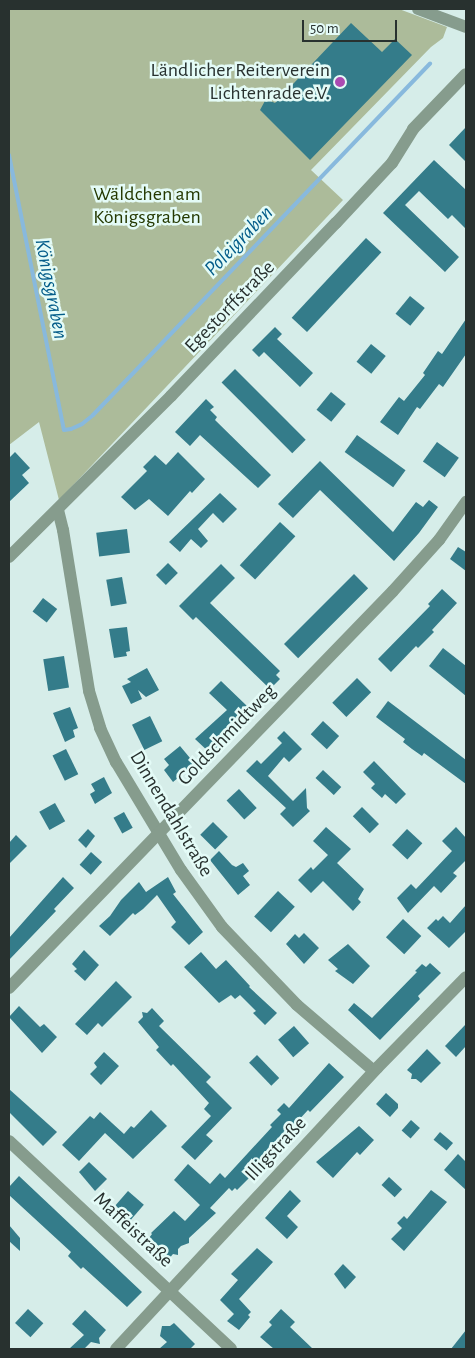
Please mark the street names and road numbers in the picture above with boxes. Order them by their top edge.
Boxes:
street label: Egestorffstraße [180,256,280,358]
street label: Goldschmidtweg [173,679,281,791]
street label: Dinnendahlstraße [124,747,218,881]
street label: Illigstraße [240,1112,312,1186]
street label: Maffeistraße [88,1187,178,1273]

